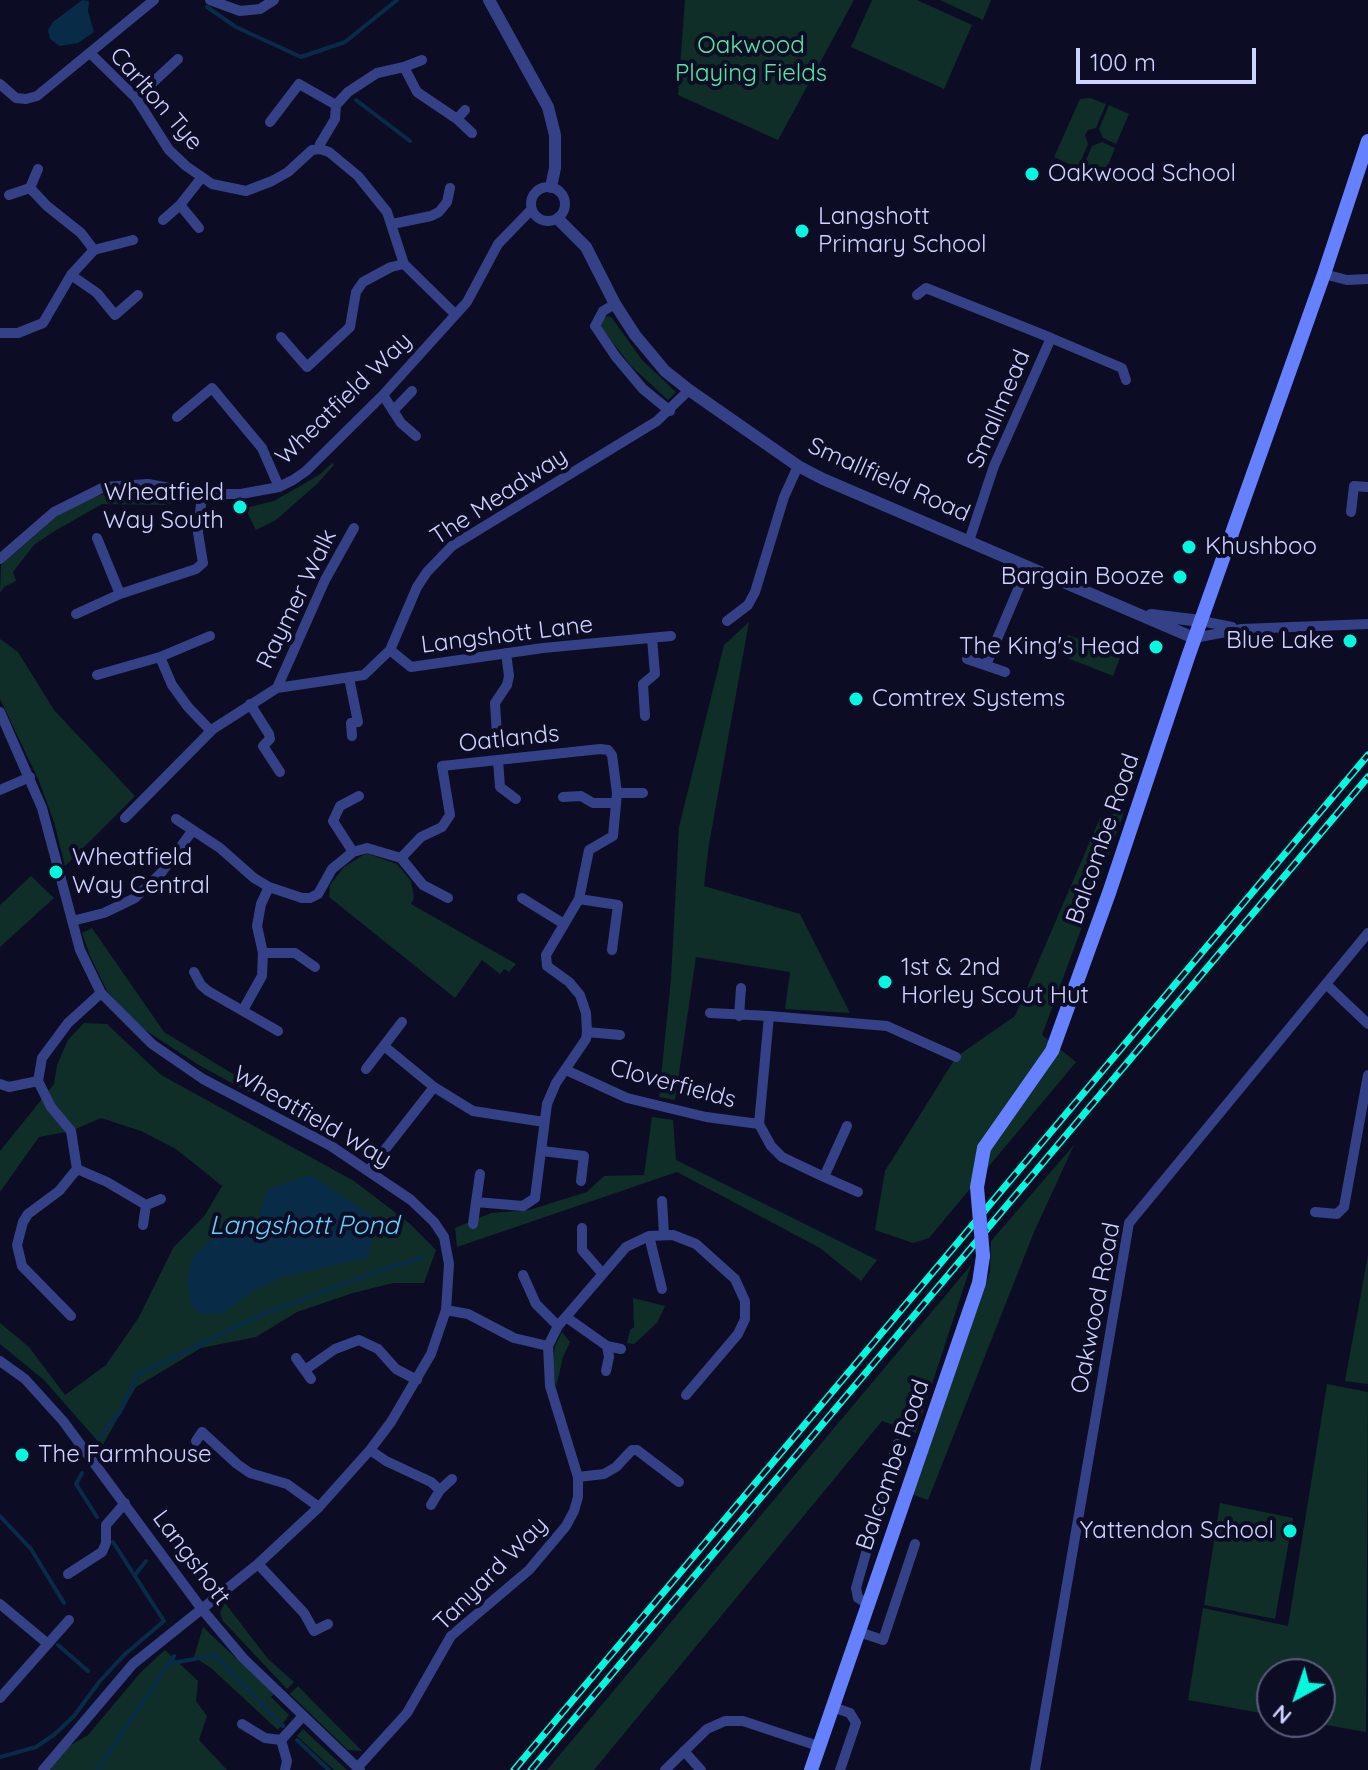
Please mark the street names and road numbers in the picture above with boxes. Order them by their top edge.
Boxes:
street label: Carlton Tye [103,42,209,156]
street label: Wheatfield Way [270,327,418,471]
street label: Smallmead [961,346,1037,472]
street label: Smallfield Road [804,431,974,529]
street label: The Meadway [425,442,573,552]
street label: Raymer Walk [251,525,343,673]
street label: Langshott Lane [419,610,595,660]
street label: Oatlands [457,719,561,759]
street label: Balcombe Road [1060,750,1146,928]
street label: Cloverfields [607,1053,739,1115]
street label: Wheatfield Way [228,1060,396,1174]
street label: Oakwood Road [1065,1220,1127,1396]
street label: Balcombe Road [850,1376,936,1554]
street label: Langshott [146,1505,236,1611]
street label: Tanyard Way [428,1511,554,1637]

